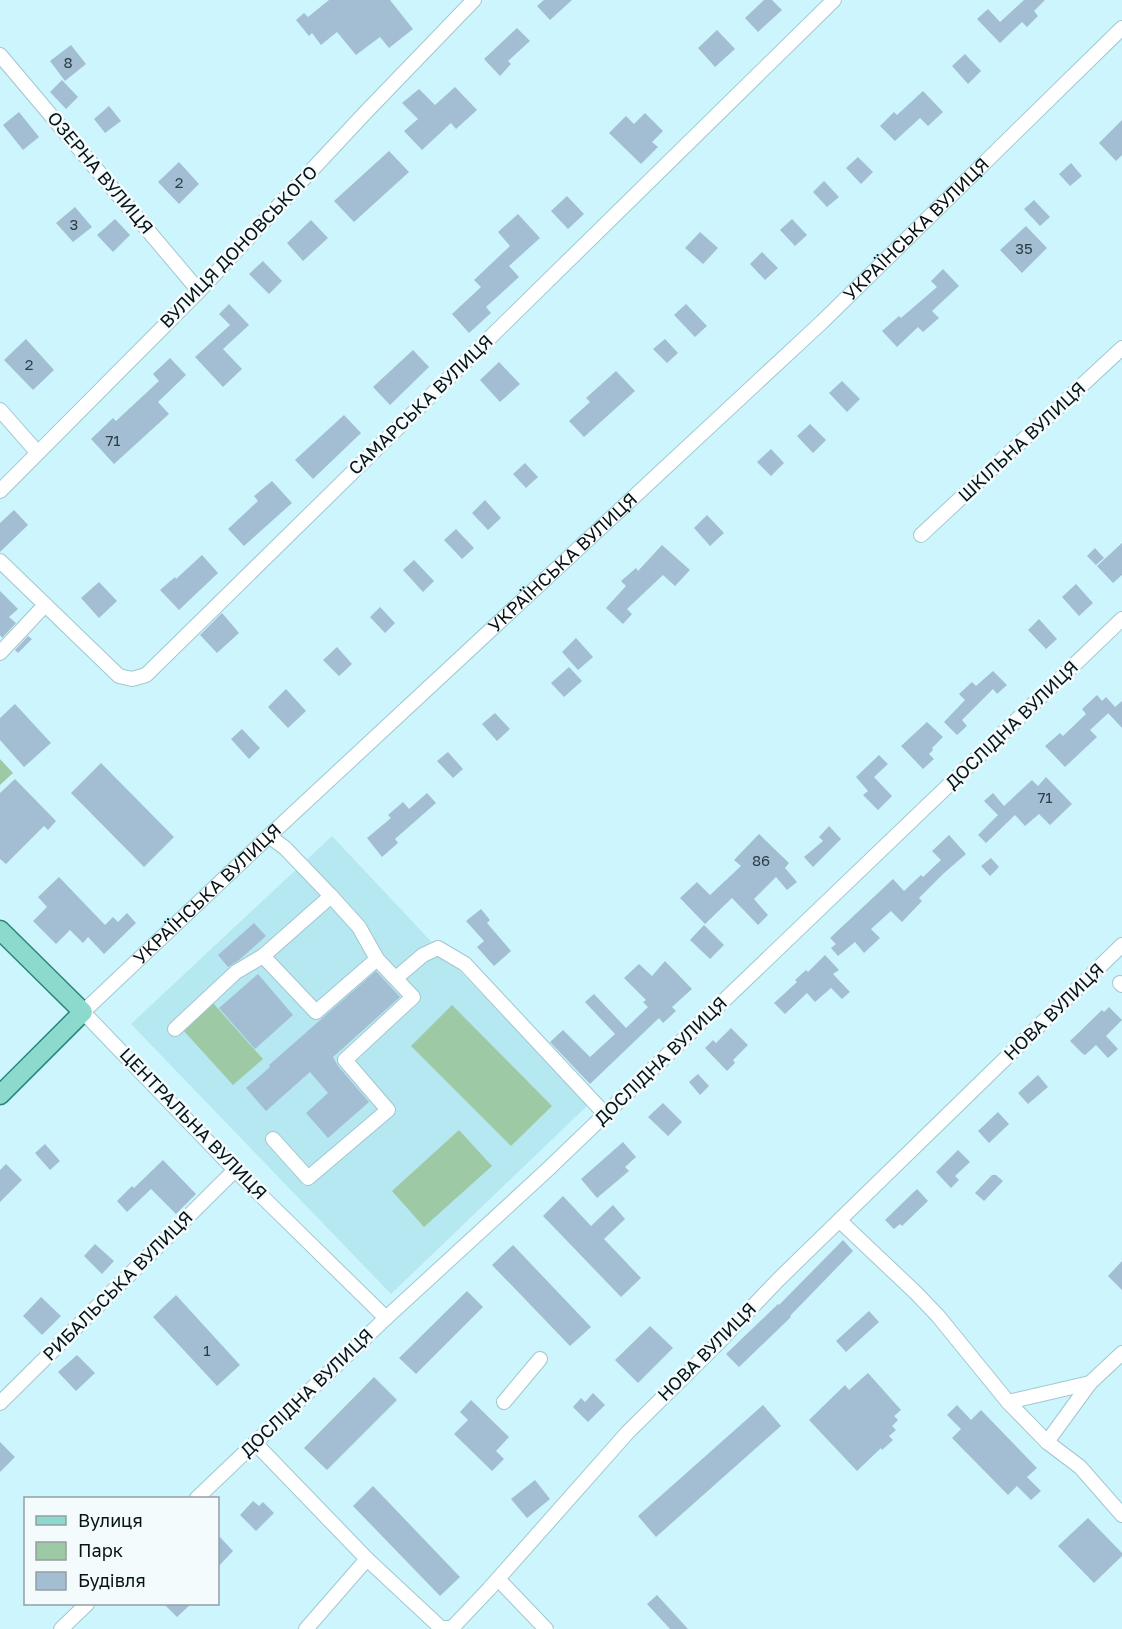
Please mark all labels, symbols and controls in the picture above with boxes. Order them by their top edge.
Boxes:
house number: 8 [63,53,73,71]
street label: ОЗЕРНА ВУЛИЦЯ [43,107,158,238]
street label: УКРАЇНСЬКА ВУЛИЦЯ [838,153,993,305]
street label: ВУЛИЦЯ ДОНОВСЬКОГО [155,160,322,332]
house number: 2 [175,173,183,191]
house number: 3 [70,215,78,233]
house number: 35 [1015,239,1033,257]
street label: САМАРСЬКА ВУЛИЦЯ [344,330,497,479]
house number: 2 [25,355,33,373]
street label: ШКІЛЬНА ВУЛИЦЯ [953,377,1089,506]
house number: 71 [105,431,121,449]
street label: УКРАЇНСЬКА ВУЛИЦЯ [483,488,641,637]
street label: ДОСЛІДНА ВУЛИЦЯ [941,655,1082,793]
house number: 71 [1037,788,1053,806]
street label: УКРАЇНСЬКА ВУЛИЦЯ [128,818,285,969]
house number: 86 [752,851,770,869]
street label: НОВА ВУЛИЦЯ [999,958,1108,1064]
street label: ДОСЛІДНА ВУЛИЦЯ [590,991,731,1129]
street label: ЦЕНТРАЛЬНА ВУЛИЦЯ [115,1043,272,1204]
street label: РИБАЛЬСЬКА ВУЛИЦЯ [38,1206,197,1365]
street label: НОВА ВУЛИЦЯ [652,1297,760,1405]
street label: ДОСЛІДНА ВУЛИЦЯ [236,1323,377,1461]
house number: 1 [203,1341,211,1359]
legend [24,1497,219,1605]
text: Вулиця [78,1509,143,1531]
text: Парк [78,1539,123,1561]
text: Будівля [78,1569,146,1591]

